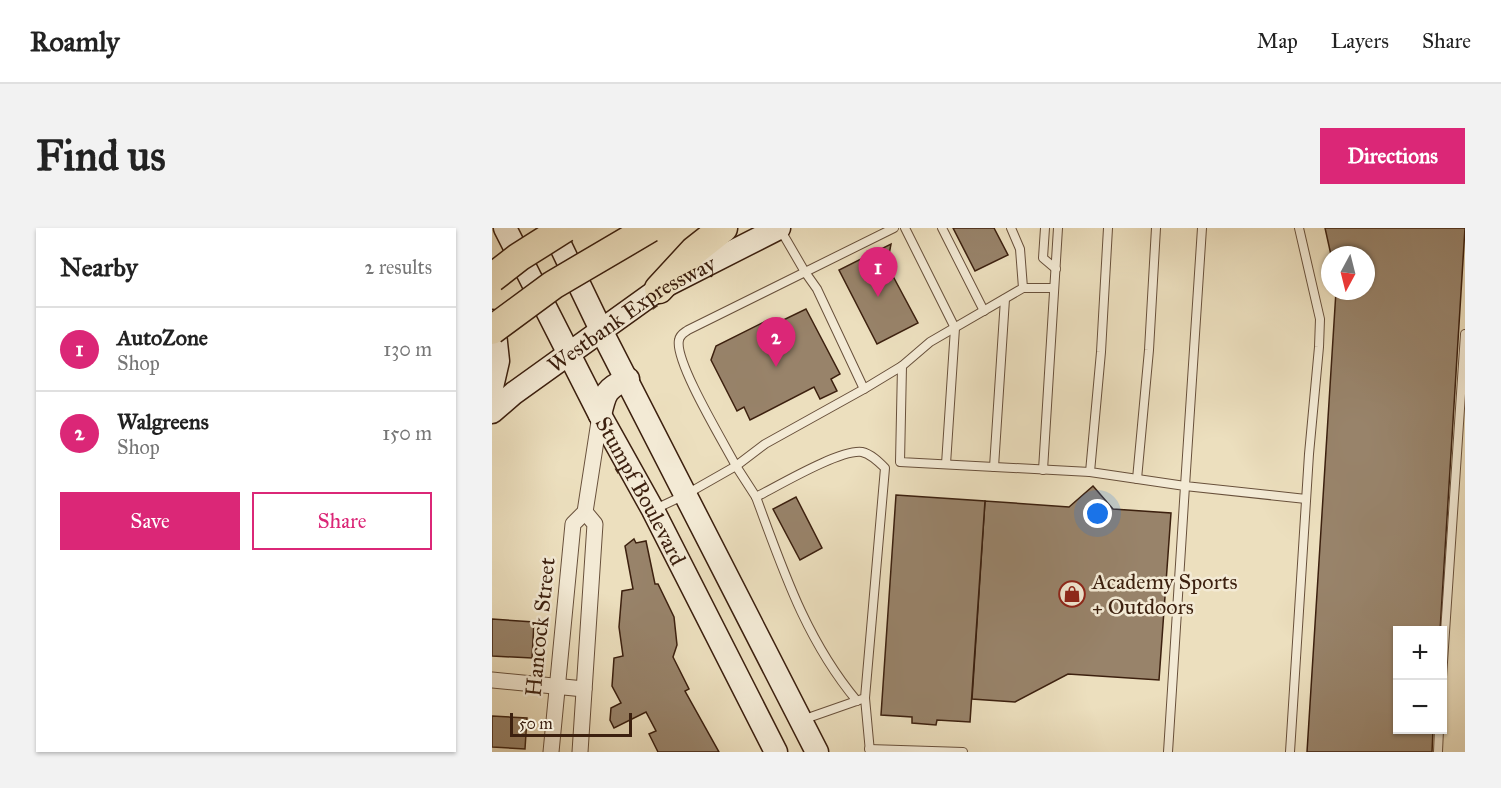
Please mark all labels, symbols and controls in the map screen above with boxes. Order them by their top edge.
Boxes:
text: Roamly [30,24,119,59]
text: Map [1257,28,1298,54]
text: Layers [1331,28,1389,54]
text: Share [1422,28,1471,54]
button: Directions [1320,128,1465,184]
text: Find us [36,130,166,182]
north arrow [1321,246,1375,300]
pin: 1 [858,248,898,297]
street label: Westbank Expressway [542,249,720,378]
text: Nearby [60,251,138,283]
text: 2 results [364,255,432,279]
pin: 2 [756,318,796,367]
text: AutoZone [117,324,208,351]
text: 1 [76,337,83,361]
text: 130 m [383,337,432,361]
text: Shop [117,351,160,375]
text: Walgreens [117,408,209,435]
street label: Stumpf Boulevard [590,412,692,570]
text: 2 [75,421,84,445]
text: 150 m [382,421,432,445]
text: Shop [117,435,160,459]
button: Save [60,492,240,550]
button: Share [252,492,432,550]
your location [1083,499,1112,528]
street label: Hancock Street [519,556,561,698]
place label: Academy Sports + Outdoors [1091,568,1238,620]
shop icon: Academy Sports + Outdoors [1057,579,1087,609]
map controls [1393,626,1447,734]
button: + [1393,626,1447,680]
button: − [1393,680,1447,734]
scale bar [510,710,632,738]
text: 50 m [519,714,553,733]

